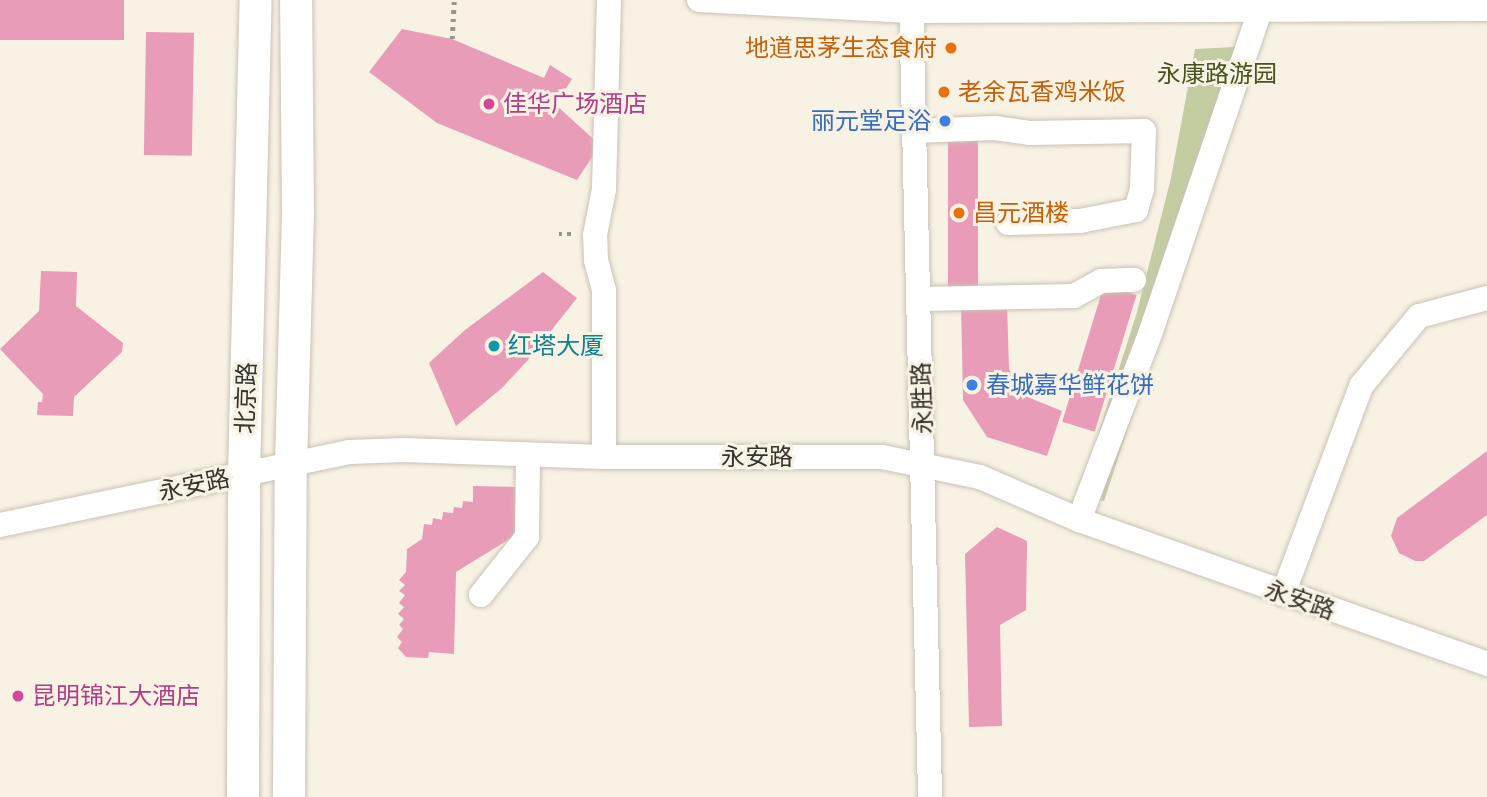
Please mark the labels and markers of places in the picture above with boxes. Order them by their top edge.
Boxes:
place label: 地道思茅生态食府 [745,34,937,62]
marker: 地道思茅生态食府 [943,40,959,56]
place label: 老余瓦香鸡米饭 [958,78,1126,106]
marker: 老余瓦香鸡米饭 [936,84,952,100]
place label: 佳华广场酒店 [503,90,647,118]
marker: 佳华广场酒店 [481,96,497,112]
place label: 丽元堂足浴 [811,107,931,135]
marker: 丽元堂足浴 [937,113,953,129]
place label: 昌元酒楼 [973,199,1069,227]
marker: 昌元酒楼 [951,205,967,221]
place label: 红塔大厦 [508,332,604,360]
marker: 红塔大厦 [486,338,502,354]
place label: 春城嘉华鲜花饼 [986,371,1154,399]
marker: 春城嘉华鲜花饼 [964,377,980,393]
place label: 昆明锦江大酒店 [32,682,200,710]
marker: 昆明锦江大酒店 [10,688,26,704]

